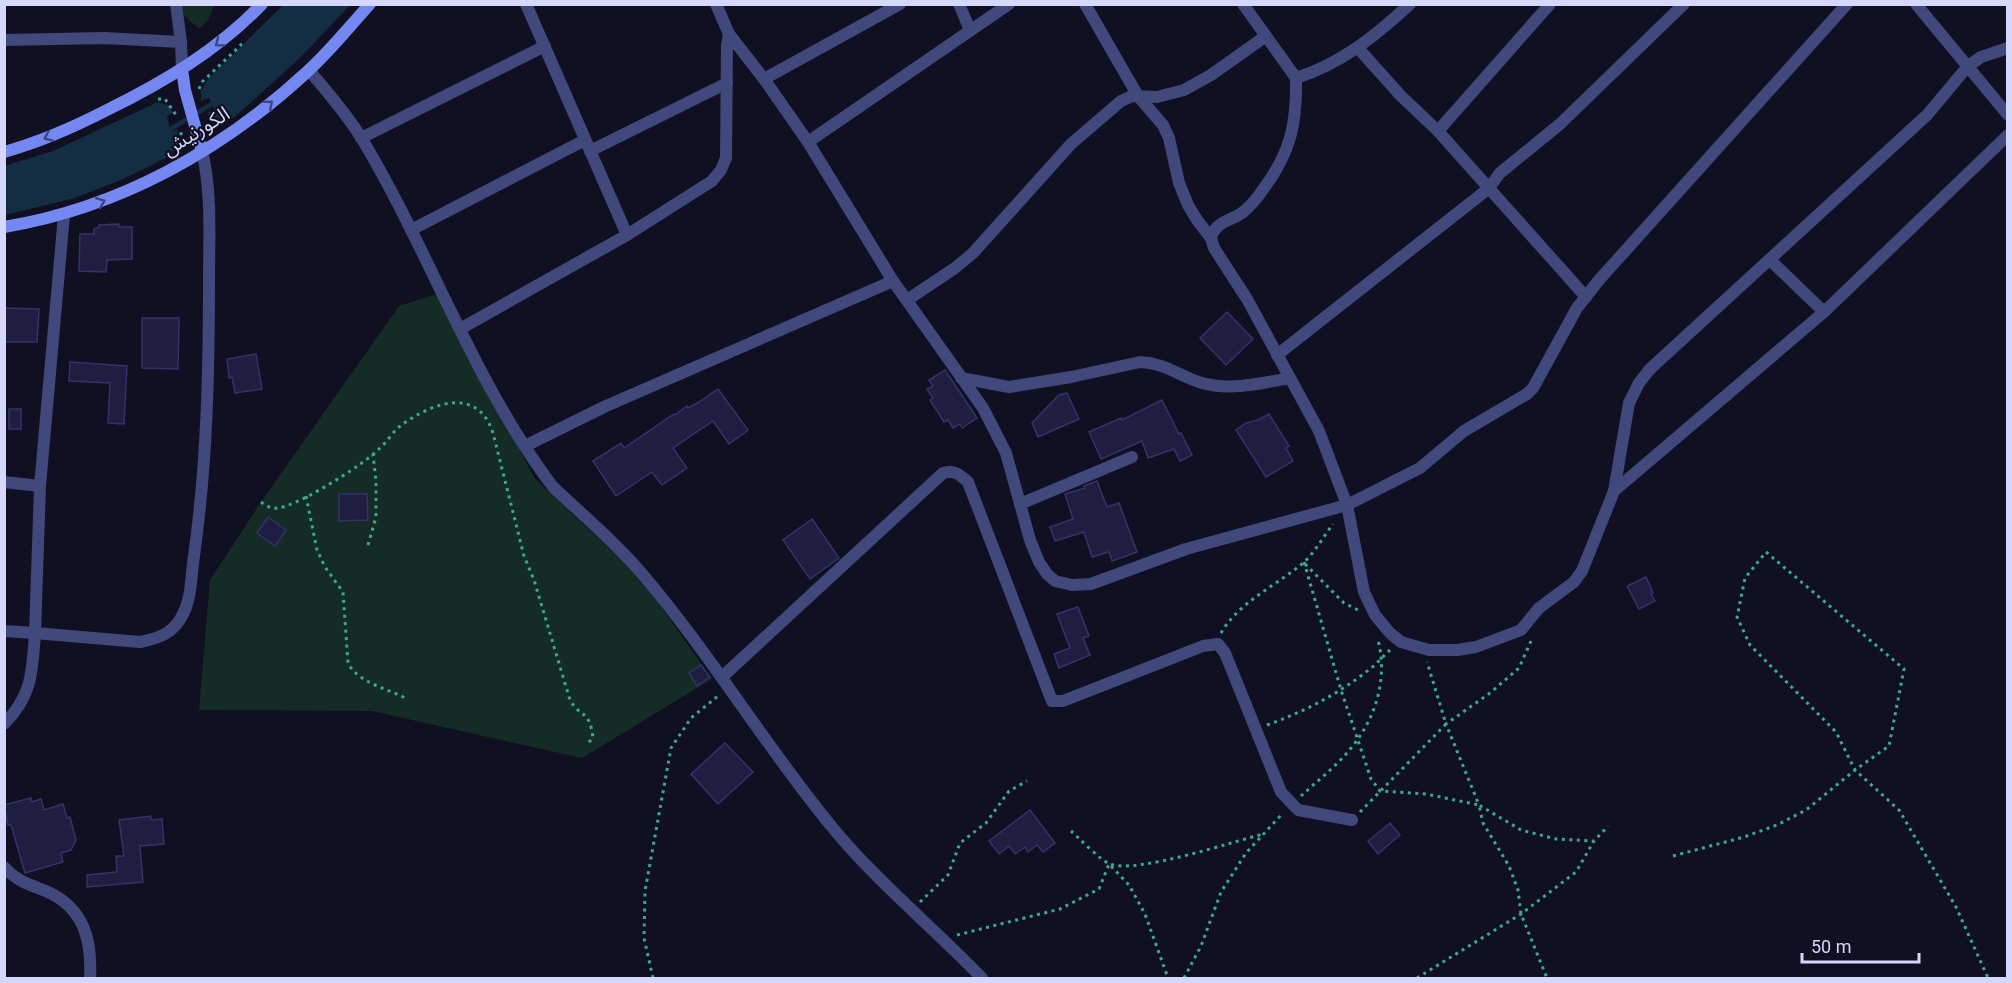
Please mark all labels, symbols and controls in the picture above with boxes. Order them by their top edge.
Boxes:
one-way arrow [214,36,225,47]
one-way arrow [262,100,273,111]
street label: الكورنيش [158,101,234,161]
one-way arrow [44,130,55,142]
one-way arrow [96,196,106,209]
scale bar [1802,926,1919,964]
text: 50 m [1811,936,1851,957]

